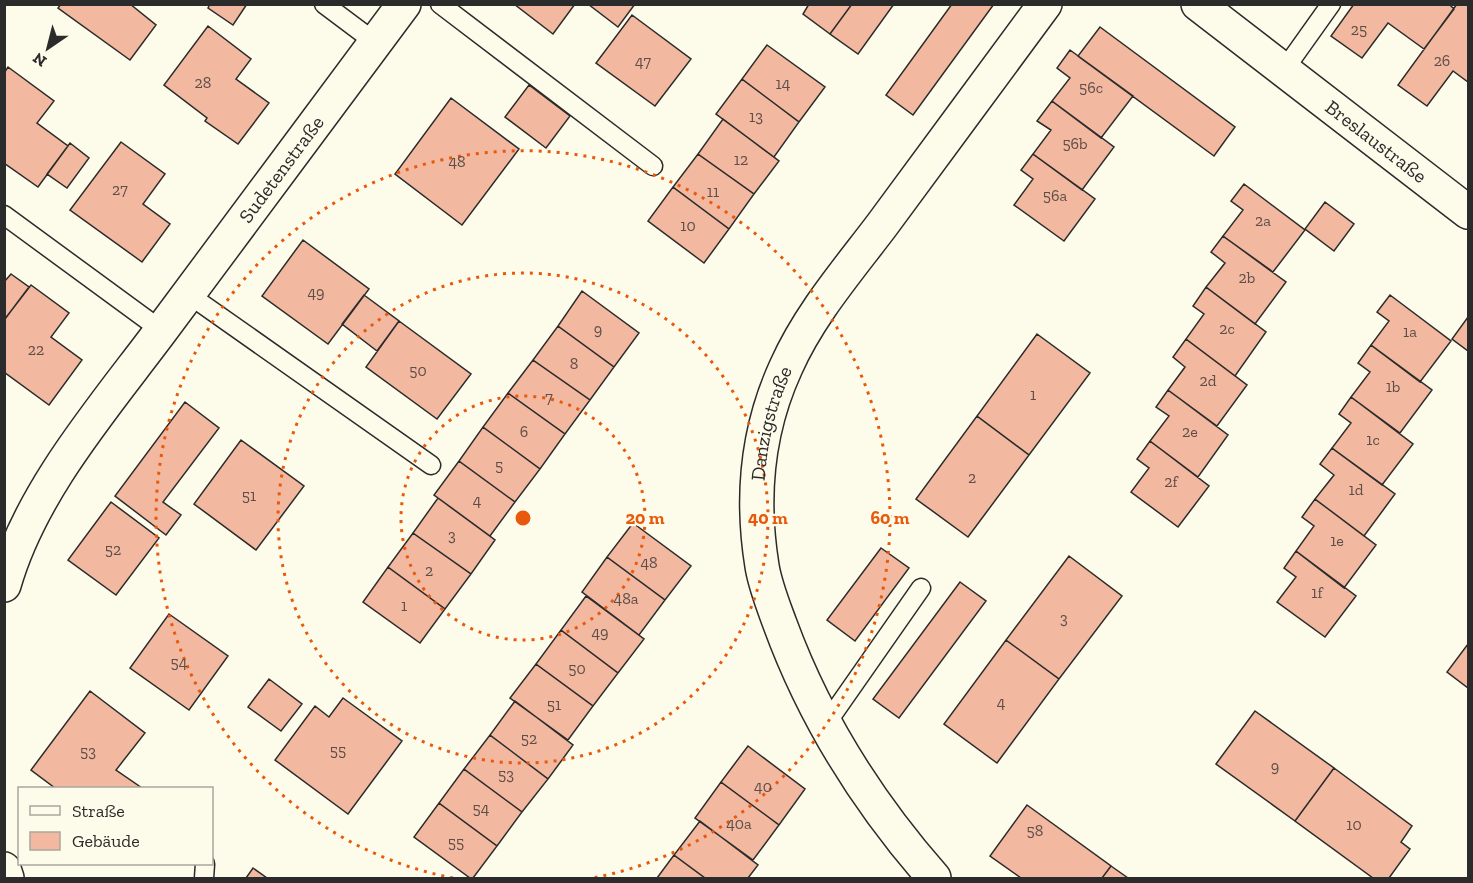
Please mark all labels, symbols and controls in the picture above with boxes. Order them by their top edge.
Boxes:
north arrow [18,18,78,78]
house number: 25 [1351,20,1367,39]
text: N [29,49,50,71]
house number: 26 [1434,51,1450,70]
house number: 47 [635,52,651,71]
house number: 28 [195,73,211,92]
house number: 14 [776,74,791,93]
house number: 56c [1079,78,1103,97]
street label: Breslaustraße [1321,95,1432,188]
house number: 13 [749,107,763,126]
street label: Sudetenstraße [233,111,329,227]
house number: 56b [1062,134,1088,153]
house number: 12 [734,150,748,169]
house number: 48 [448,152,466,171]
house number: 27 [112,180,128,199]
house number: 11 [707,182,719,201]
house number: 56a [1043,186,1067,205]
house number: 2a [1255,211,1271,230]
house number: 10 [680,216,696,235]
house number: 2b [1239,268,1255,287]
house number: 49 [307,283,325,302]
house number: 2c [1219,319,1235,338]
house number: 9 [594,320,602,339]
house number: 1a [1403,322,1417,341]
house number: 22 [28,340,44,359]
house number: 8 [570,354,578,373]
house number: 50 [409,361,427,380]
street label: Danzigstraße [746,362,797,482]
house number: 2d [1199,371,1217,390]
house number: 1b [1386,377,1400,396]
house number: 1 [1030,385,1036,404]
house number: 7 [545,388,553,407]
house number: 6 [520,422,528,441]
house number: 2e [1182,422,1198,441]
house number: 1c [1366,430,1380,449]
house number: 5 [495,456,503,475]
house number: 2 [968,468,976,487]
house number: 2f [1164,472,1180,491]
house number: 1d [1349,480,1364,499]
house number: 51 [242,486,256,505]
house number: 4 [473,491,482,510]
text: 20 m [625,507,665,529]
text: 40 m [748,507,788,529]
text: 60 m [870,507,910,529]
centre of rings [513,508,533,528]
house number: 3 [448,526,456,545]
house number: 1e [1330,531,1344,550]
house number: 52 [105,540,121,559]
house number: 48 [640,553,658,572]
house number: 2 [425,561,433,580]
house number: 1f [1311,583,1325,602]
house number: 48a [614,589,639,608]
house number: 1 [401,596,407,615]
house number: 3 [1060,609,1068,628]
house number: 49 [591,623,609,642]
house number: 54 [171,653,188,672]
house number: 50 [568,659,586,678]
house number: 4 [997,693,1006,712]
house number: 51 [547,695,561,714]
house number: 52 [521,729,537,748]
house number: 55 [330,741,346,760]
house number: 53 [80,742,96,761]
house number: 9 [1271,757,1279,776]
house number: 53 [498,765,514,784]
house number: 40 [754,777,772,796]
legend [18,787,213,865]
house number: 54 [473,799,490,818]
text: Straße [72,800,125,822]
house number: 40a [726,814,752,833]
house number: 10 [1346,815,1362,834]
house number: 58 [1027,821,1043,840]
text: Gebäude [72,830,140,852]
house number: 55 [448,833,464,852]

